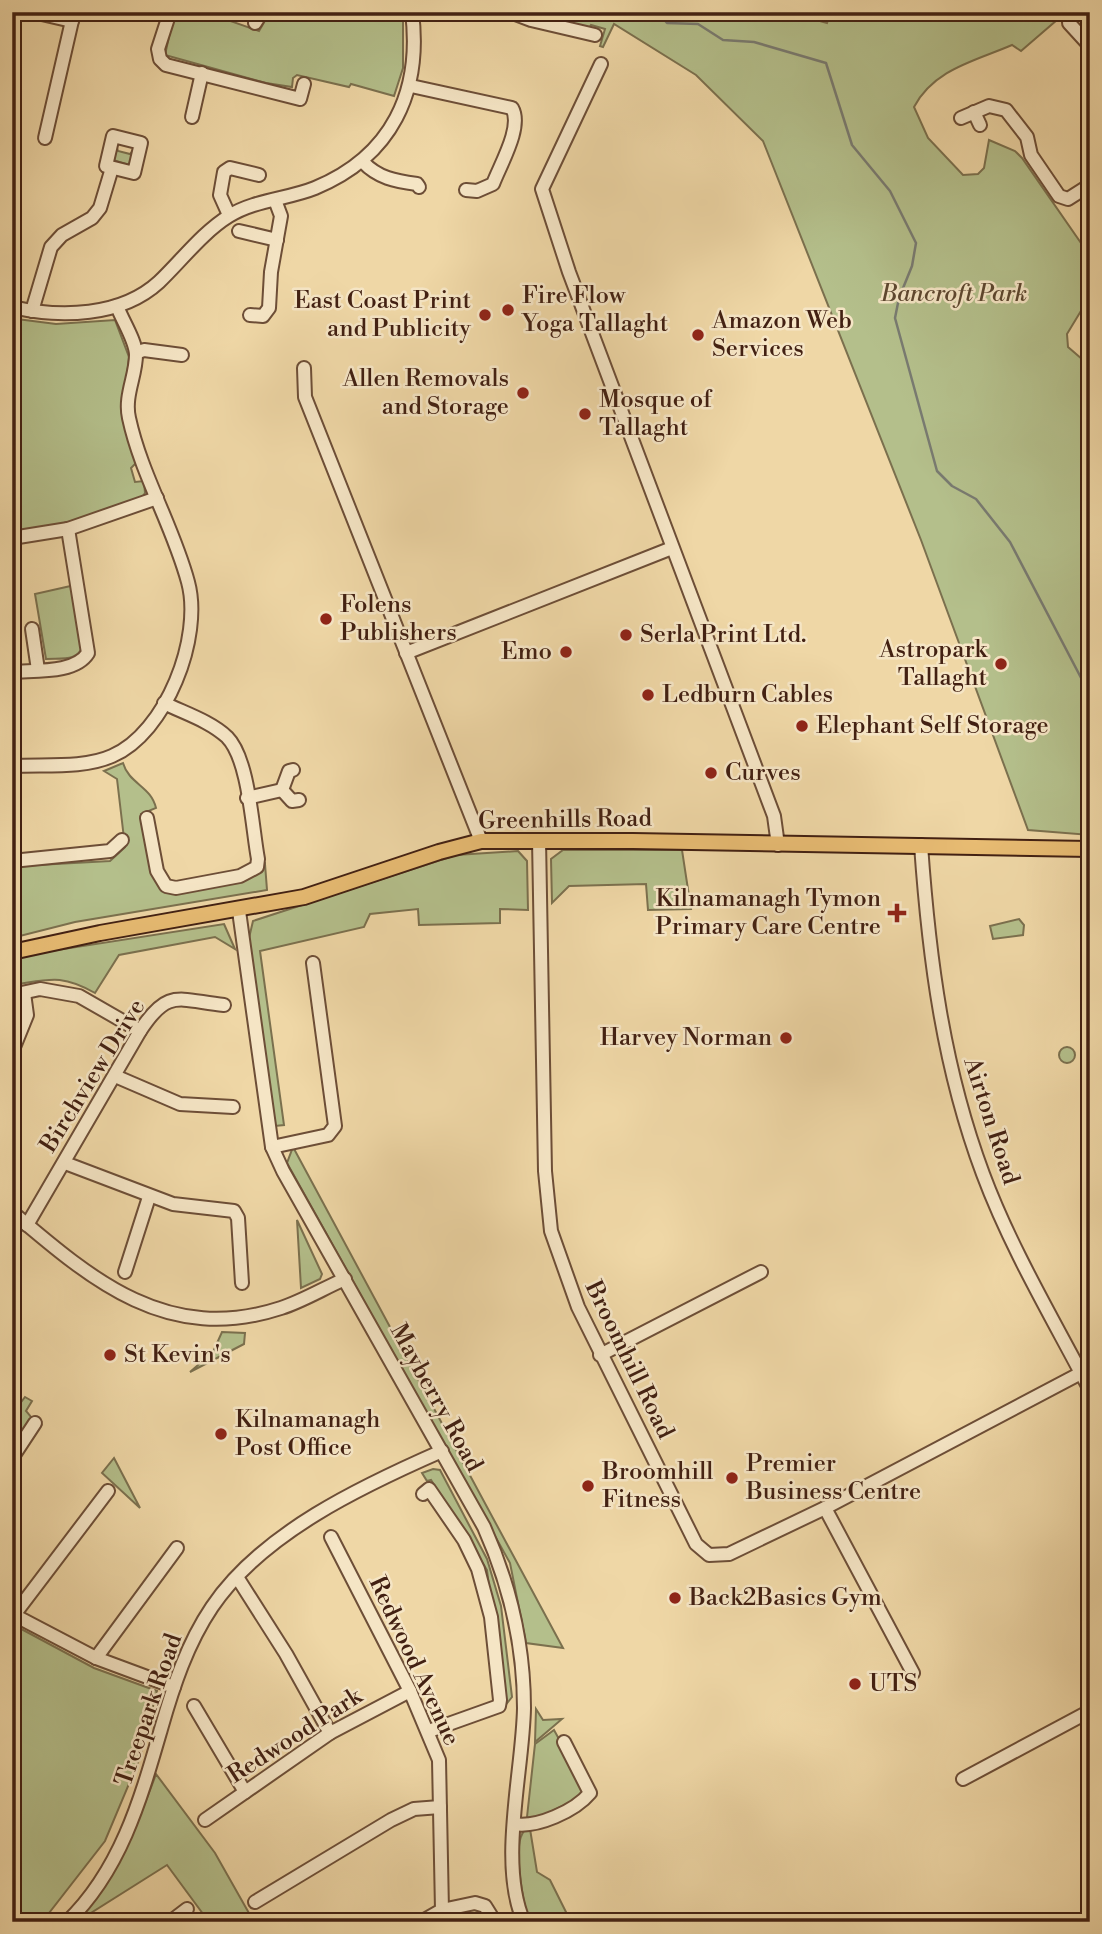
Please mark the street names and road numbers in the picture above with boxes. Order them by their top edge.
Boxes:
street label: Greenhills Road [478,803,653,837]
street label: Birchview Drive [33,994,152,1159]
street label: Airton Road [956,1053,1026,1189]
street label: Broomhill Road [577,1275,680,1444]
street label: Mayberry Road [383,1319,489,1478]
street label: Redwood Avenue [362,1572,466,1750]
street label: Treepark Road [109,1629,189,1790]
street label: Redwood Park [222,1681,369,1791]

